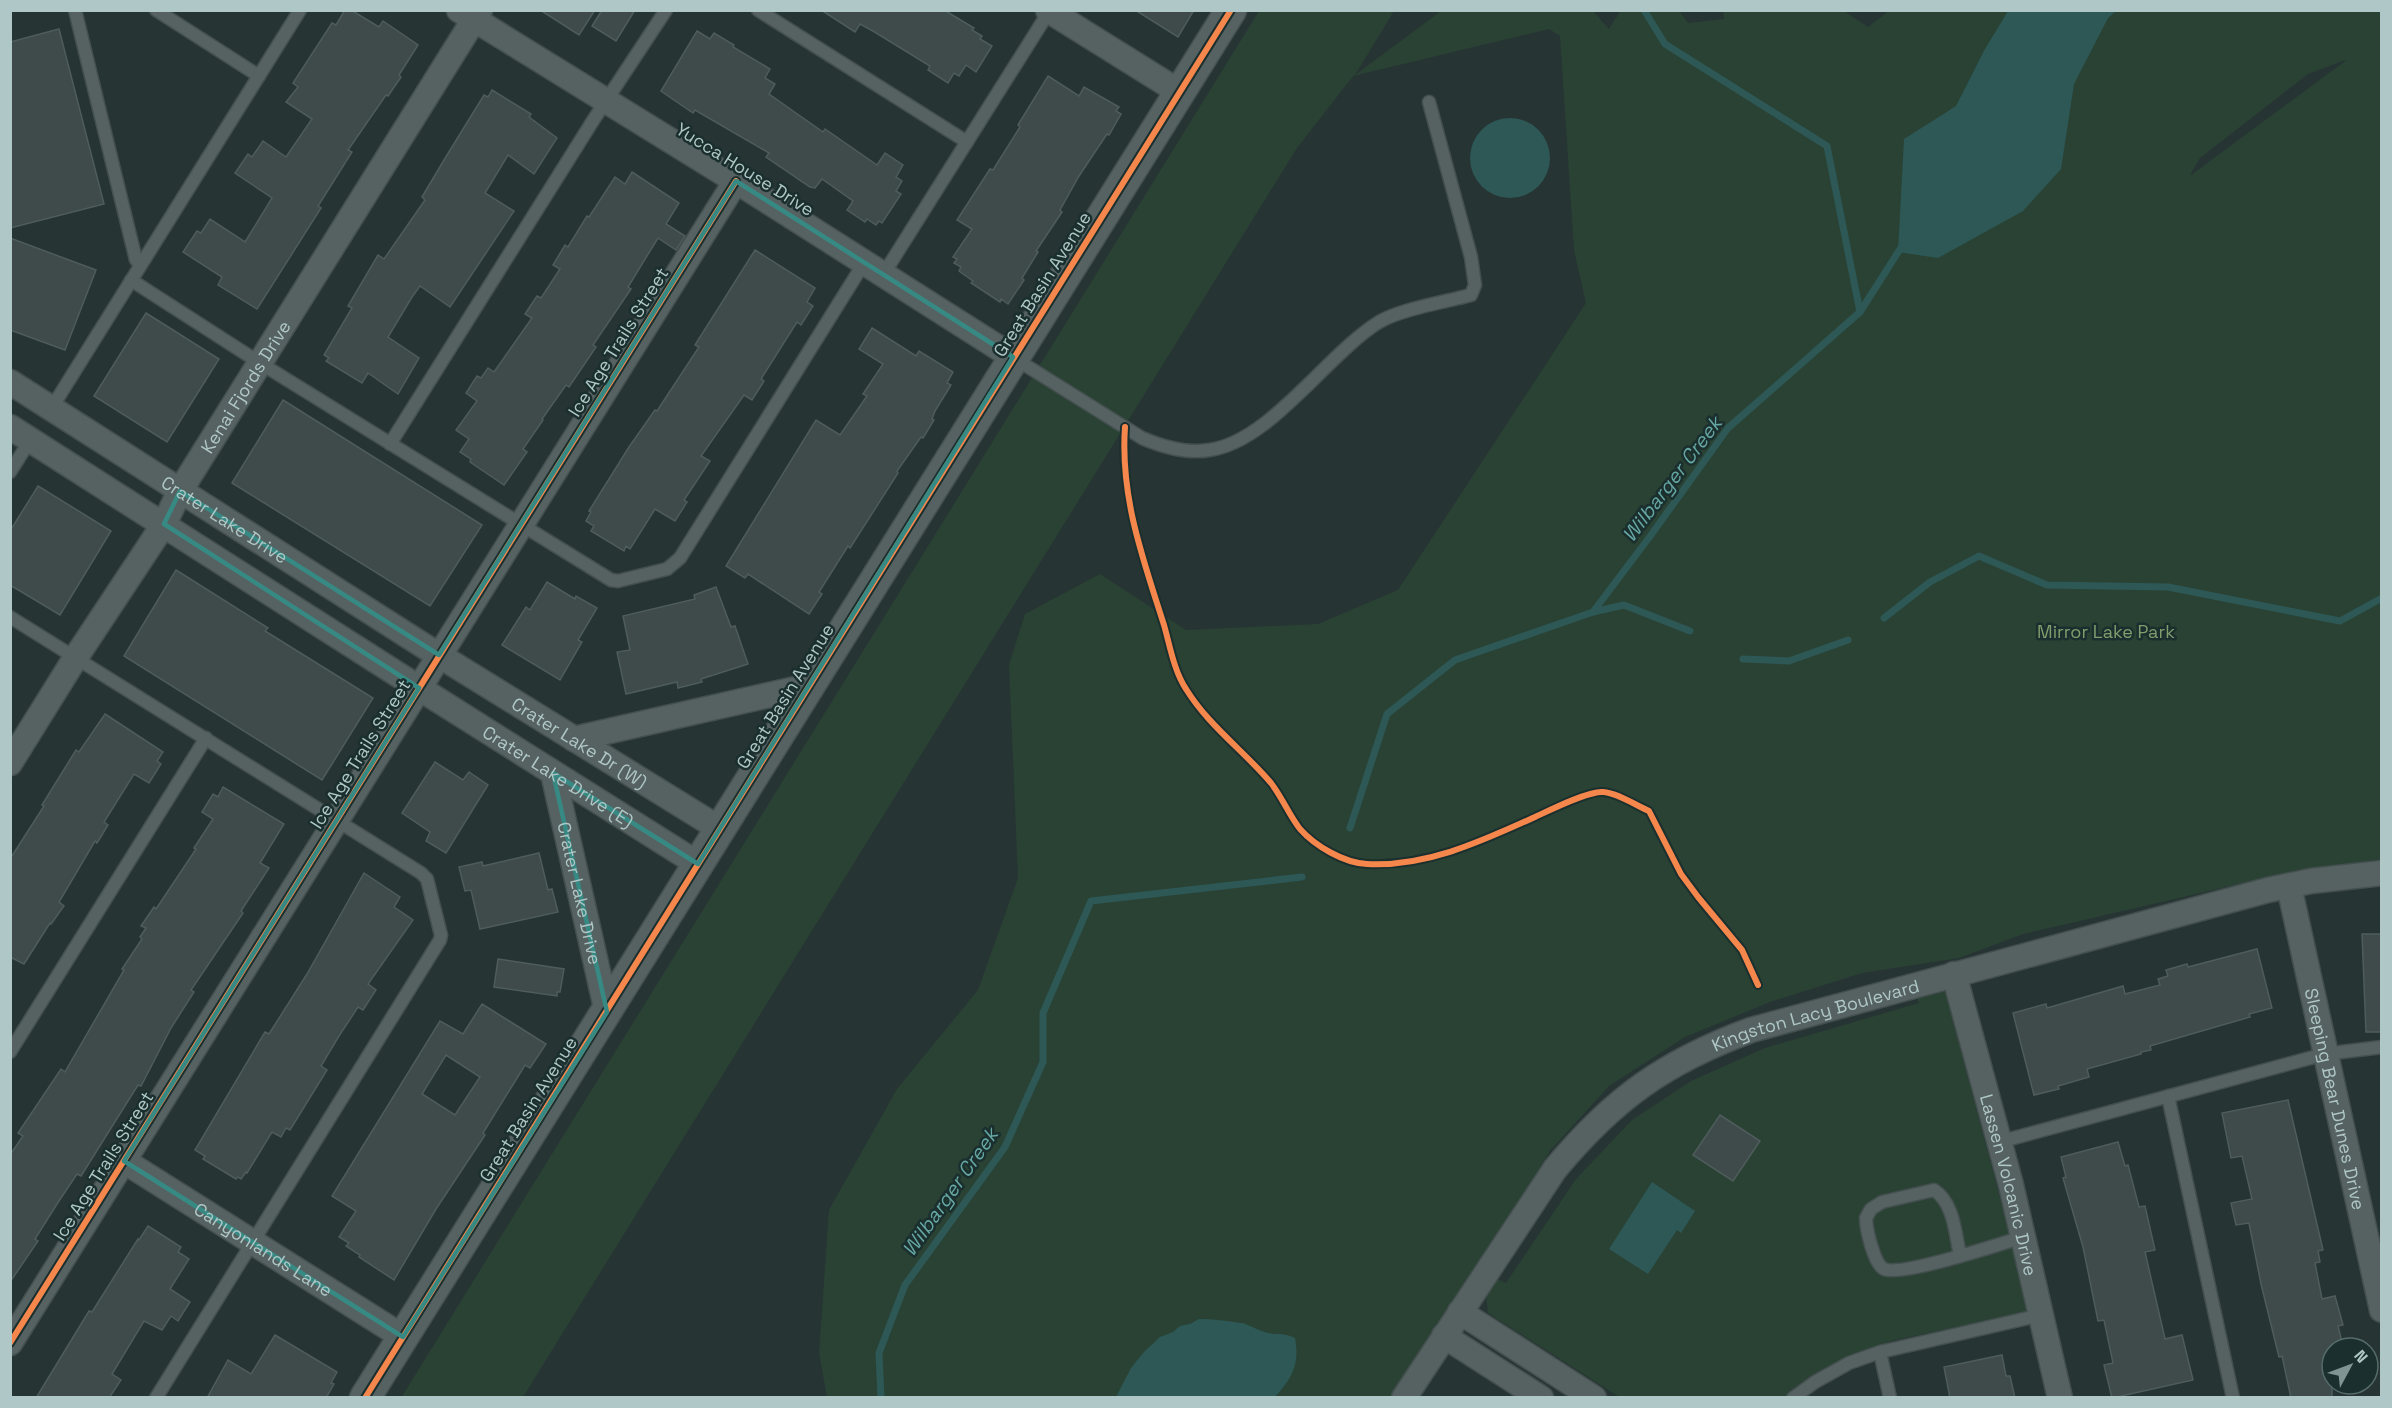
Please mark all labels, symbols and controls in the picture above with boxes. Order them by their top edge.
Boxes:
street label: Yucca House Drive [671,117,819,221]
street label: Great Basin Avenue [988,207,1096,361]
street label: Ice Age Trails Street [563,263,673,421]
street label: Kenai Fjords Drive [195,316,295,457]
water label: Wilbarger Creek [1616,409,1729,547]
street label: Crater Lake Drive [157,470,293,568]
street label: Great Basin Avenue [731,619,839,773]
park label: Mirror Lake Park [2037,620,2175,643]
street label: Ice Age Trails Street [305,675,415,833]
street label: Crater Lake Dr (W) [508,692,652,793]
street label: Crater Lake Drive (E) [479,720,638,832]
street label: Crater Lake Drive [553,819,607,967]
street label: Kingston Lacy Boulevard [1708,974,1922,1056]
street label: Sleeping Bear Dunes Drive [2300,986,2371,1212]
street label: Great Basin Avenue [474,1032,582,1186]
street label: Ice Age Trails Street [48,1087,158,1245]
street label: Lassen Volcanic Drive [1975,1091,2043,1278]
water label: Wilbarger Creek [896,1121,1005,1261]
street label: Canyonlands Lane [190,1197,337,1301]
north arrow [2320,1336,2380,1396]
text: N [2349,1346,2372,1367]

